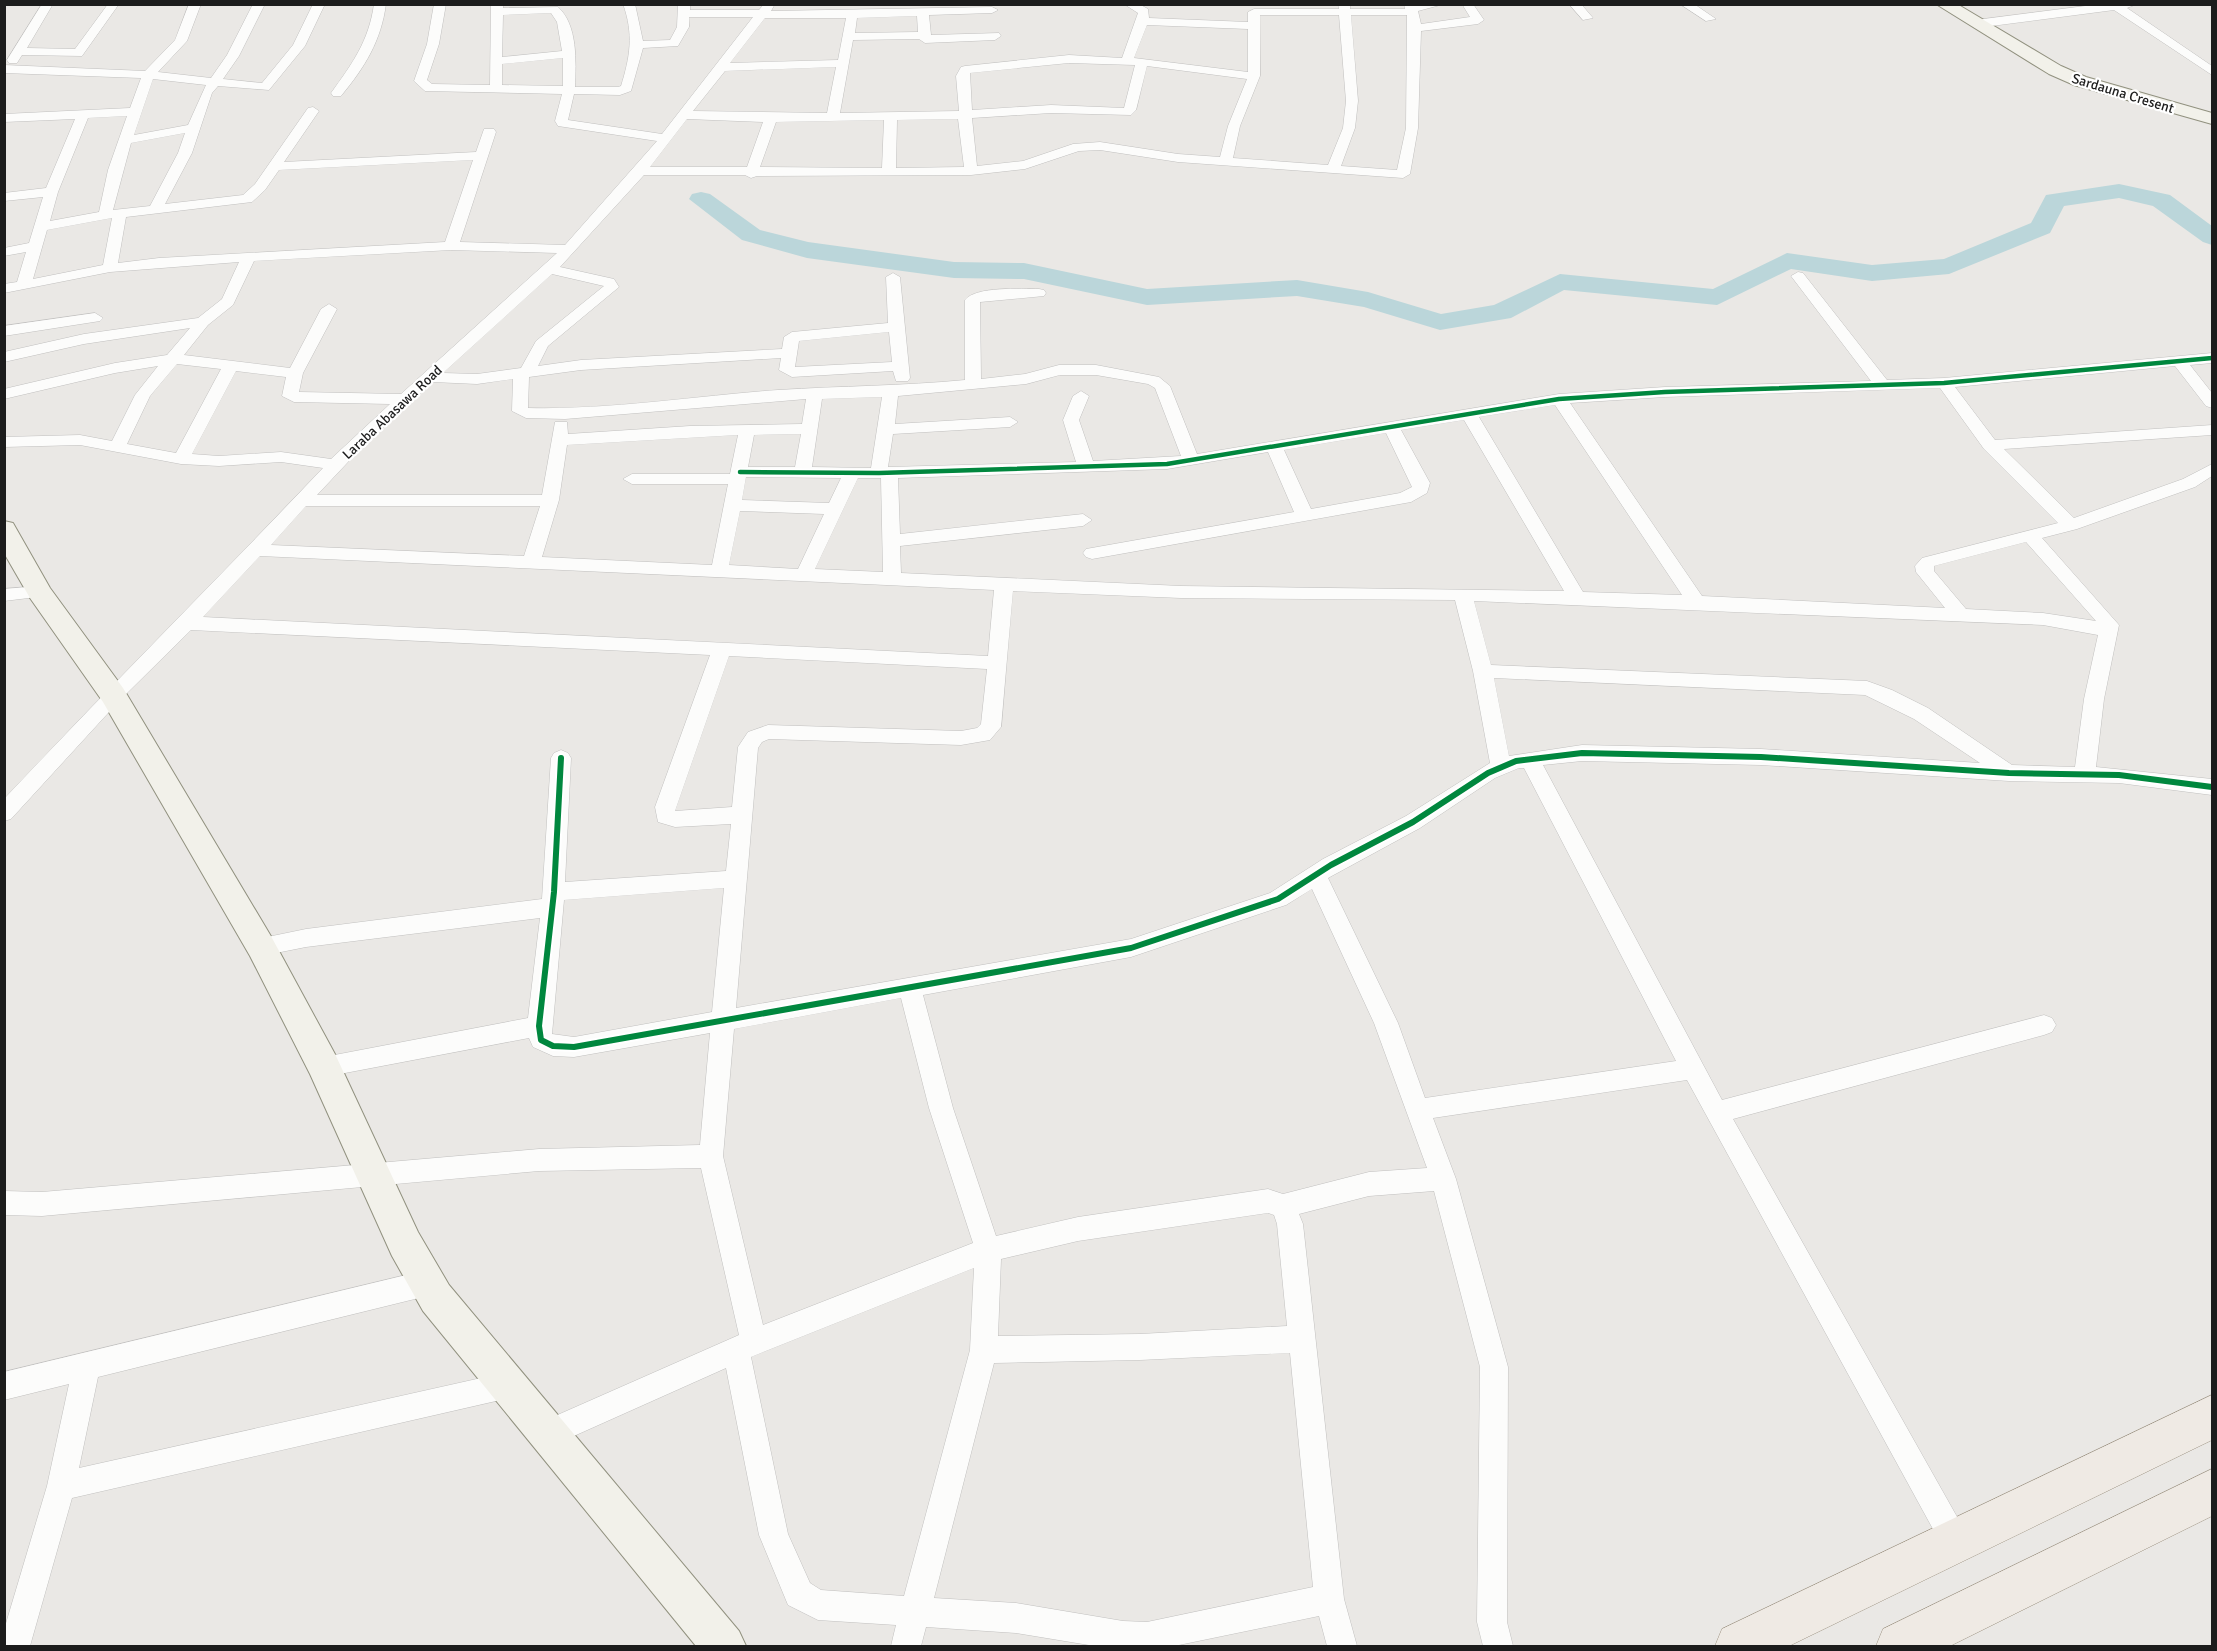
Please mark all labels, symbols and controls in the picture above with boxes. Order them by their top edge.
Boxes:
street label: Sardauna Cresent [2070,70,2176,117]
street label: Laraba Abasawa Road [339,362,446,463]

